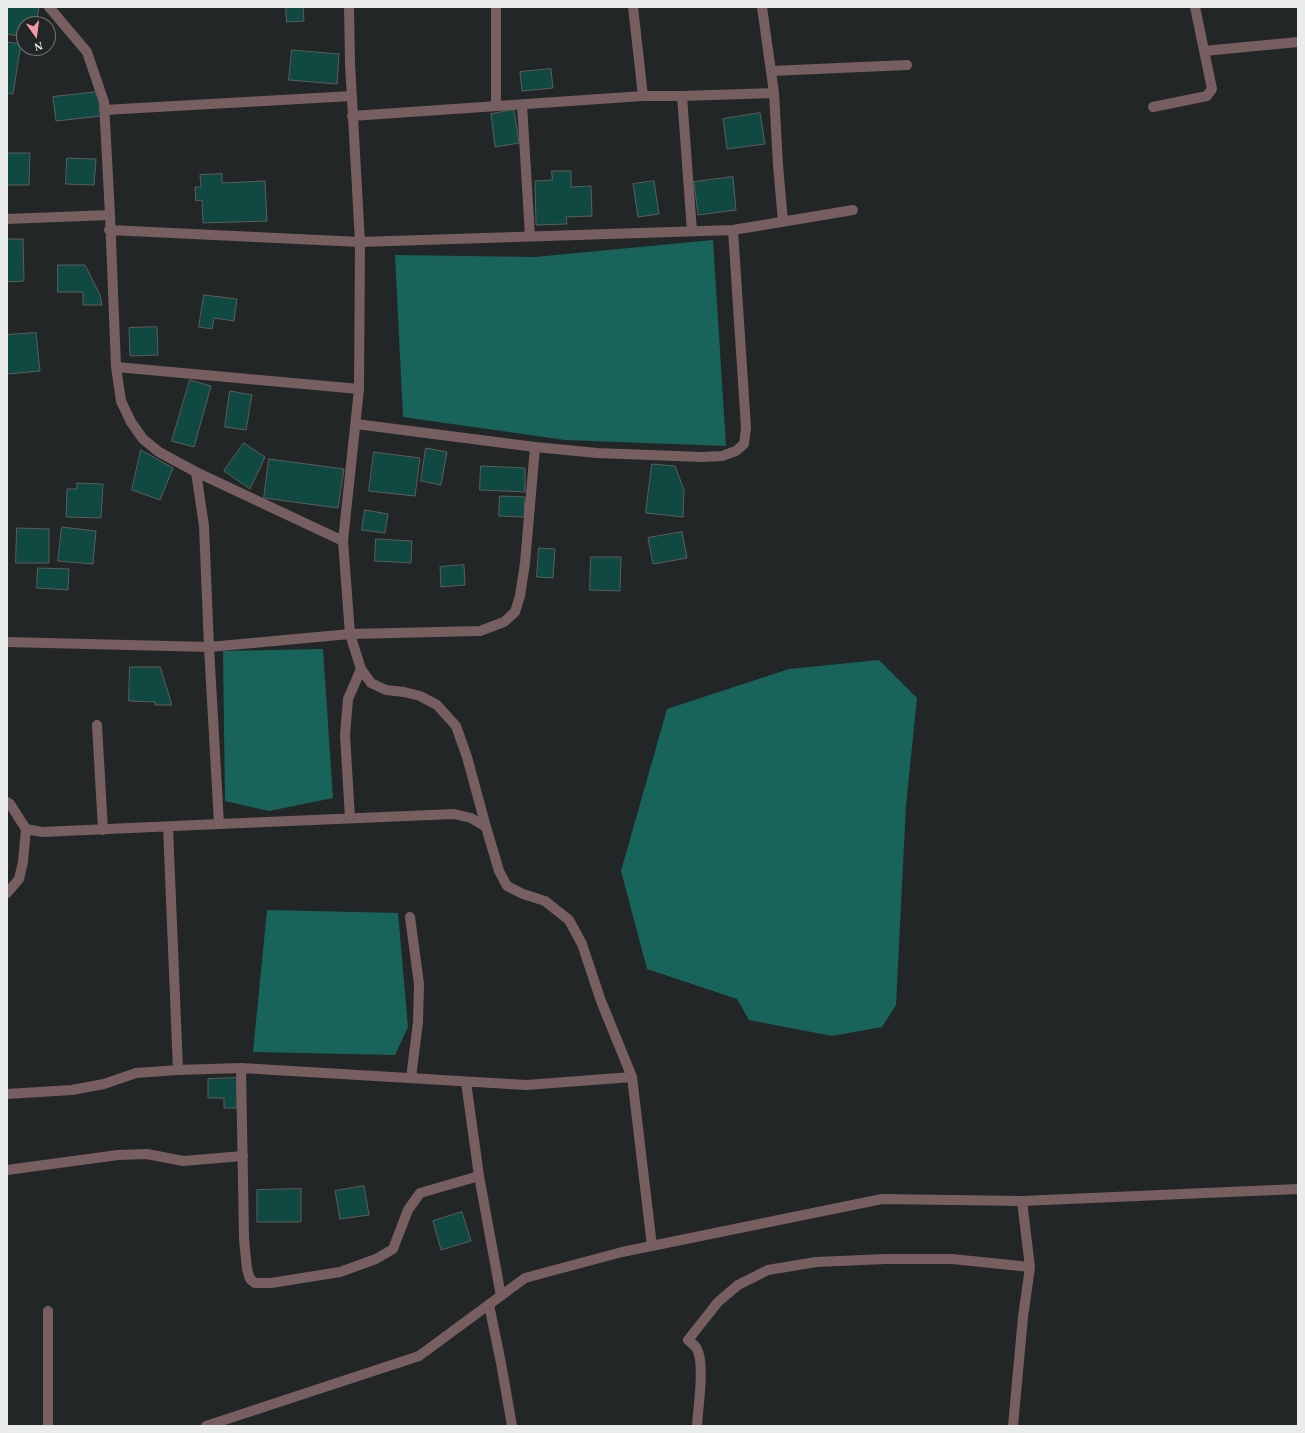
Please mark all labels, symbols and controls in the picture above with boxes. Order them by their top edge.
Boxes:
north arrow [16,16,56,56]
text: N [33,40,44,53]

